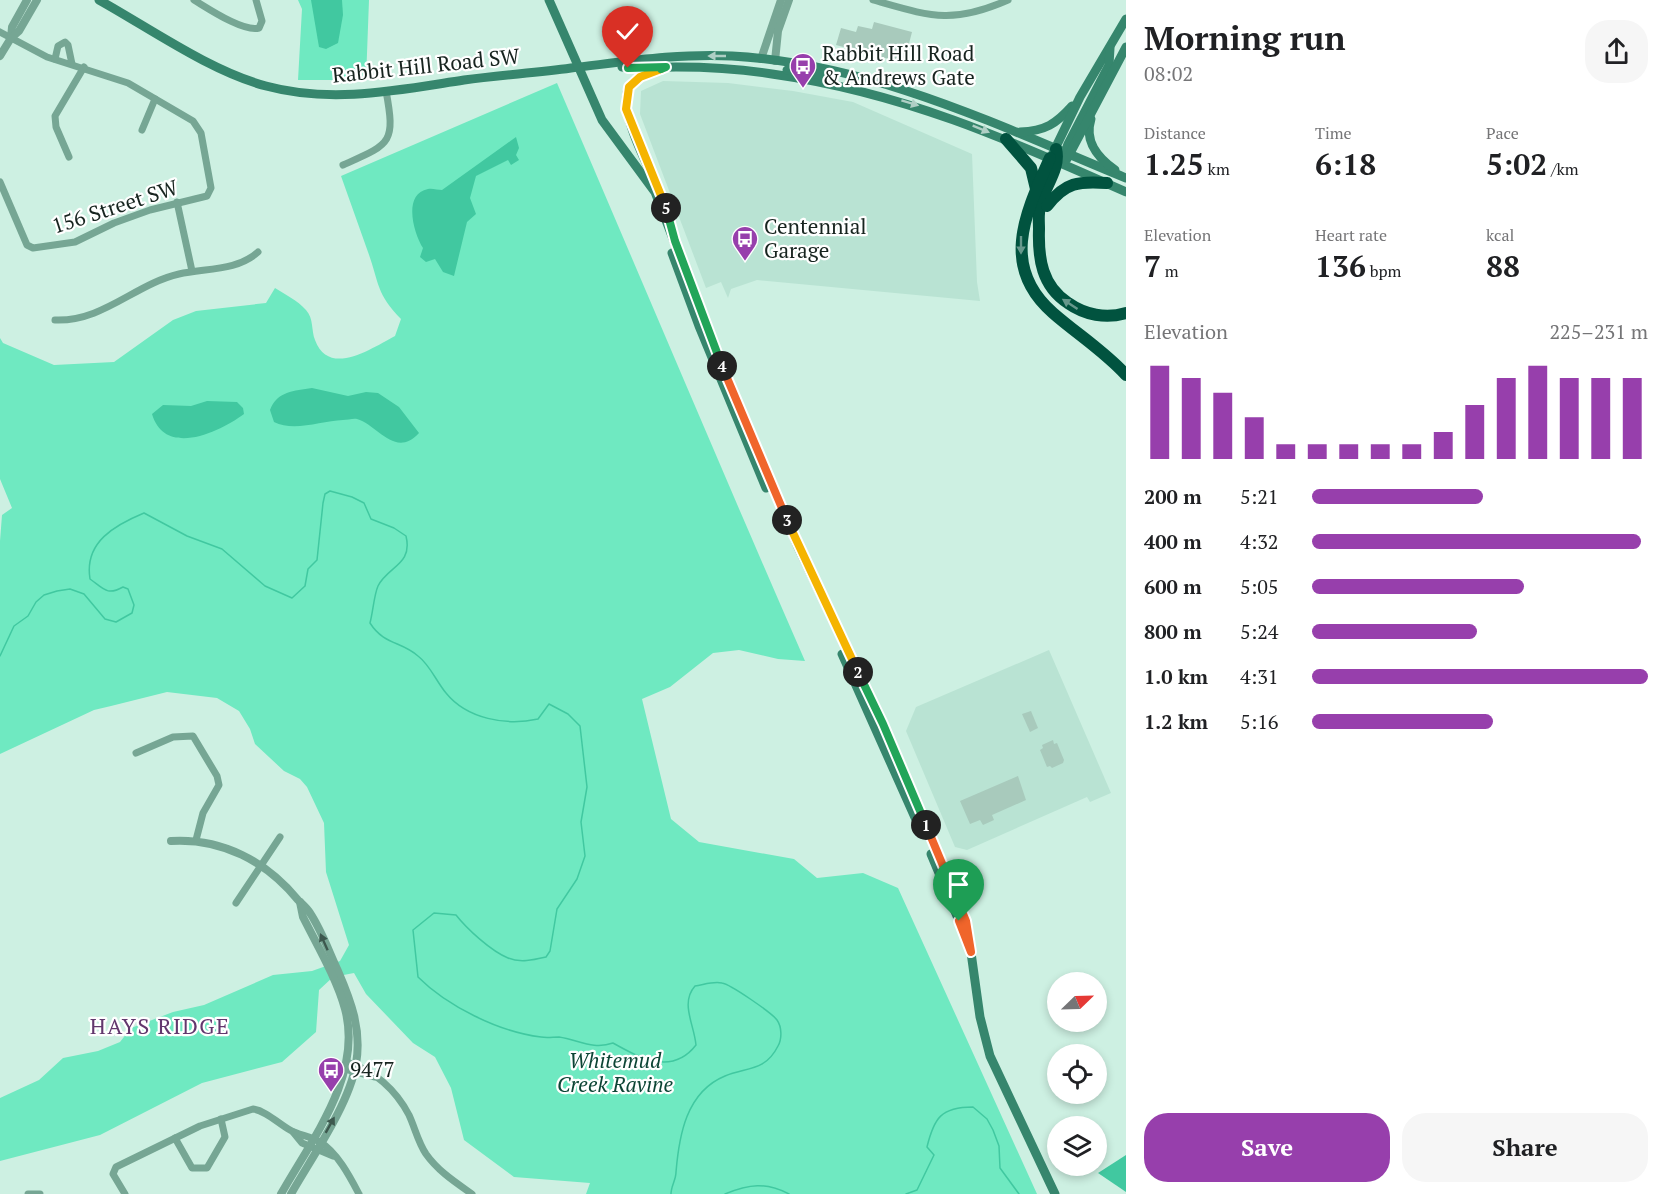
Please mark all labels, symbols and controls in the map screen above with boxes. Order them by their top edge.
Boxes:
pin [602,6,653,68]
icon: check [611,15,644,48]
text: Morning run [1144,16,1346,59]
button: share [1585,20,1648,83]
place label: Rabbit Hill Road & Andrews Gate [822,39,975,91]
street label: Rabbit Hill Road SW [331,41,521,89]
one-way arrow [707,51,726,61]
bus stop icon: Rabbit Hill Road & Andrews Gate [788,51,818,89]
text: 08:02 [1144,60,1193,87]
one-way arrow [901,99,919,108]
text: Distance [1144,122,1206,144]
text: Time [1315,122,1352,144]
text: Pace [1486,122,1519,144]
one-way arrow [973,124,991,134]
text: 1.25 [1144,144,1204,184]
text: 6:18 [1315,144,1376,184]
text: 5:02 [1486,144,1547,184]
text: km [1204,158,1230,180]
text: /km [1547,158,1579,180]
street label: 156 Street SW [48,172,182,240]
pin: 5 [651,193,681,223]
text: 5 [661,197,671,219]
place label: Centennial Garage [764,212,867,264]
bus stop icon: Centennial Garage [730,224,760,262]
text: Elevation [1144,224,1211,246]
text: Heart rate [1315,224,1387,246]
text: kcal [1486,224,1514,246]
one-way arrow [1016,236,1026,255]
text: 7 [1144,246,1161,286]
text: 136 [1315,246,1366,286]
text: 88 [1486,246,1520,286]
text: m [1161,260,1179,282]
text: bpm [1366,260,1401,282]
one-way arrow [1063,298,1079,310]
text: Elevation [1144,318,1228,345]
text: 225–231 m [1549,318,1648,345]
pin: 4 [707,351,737,381]
text: 4 [717,355,727,377]
text: 200 m [1144,483,1202,510]
text: 5:21 [1240,483,1279,510]
pin: 3 [772,505,802,535]
text: 3 [782,509,792,531]
text: 400 m [1144,528,1202,555]
text: 4:32 [1240,528,1279,555]
text: 600 m [1144,573,1202,600]
text: 5:05 [1240,573,1279,600]
text: 800 m [1144,618,1202,645]
text: 5:24 [1240,618,1279,645]
pin: 2 [843,657,873,687]
text: 2 [853,661,863,683]
text: 1.0 km [1144,663,1208,690]
text: 4:31 [1240,663,1279,690]
text: 1.2 km [1144,708,1208,735]
text: 5:16 [1240,708,1279,735]
pin: 1 [911,810,941,840]
text: 1 [921,814,931,836]
pin [933,859,984,921]
icon: arrive [942,868,975,901]
one-way arrow [320,933,329,950]
north arrow [1047,972,1107,1032]
map controls [1047,972,1107,1176]
district label: HAYS RIDGE [90,1011,230,1040]
button: locate [1047,1044,1107,1104]
park label: Whitemud Creek Ravine [557,1046,674,1098]
bus stop icon: 9477 [316,1055,346,1093]
place label: 9477 [350,1055,395,1083]
button: Save [1144,1113,1390,1182]
button: Share [1402,1113,1648,1182]
one-way arrow [325,1116,335,1133]
button: layers [1047,1116,1107,1176]

